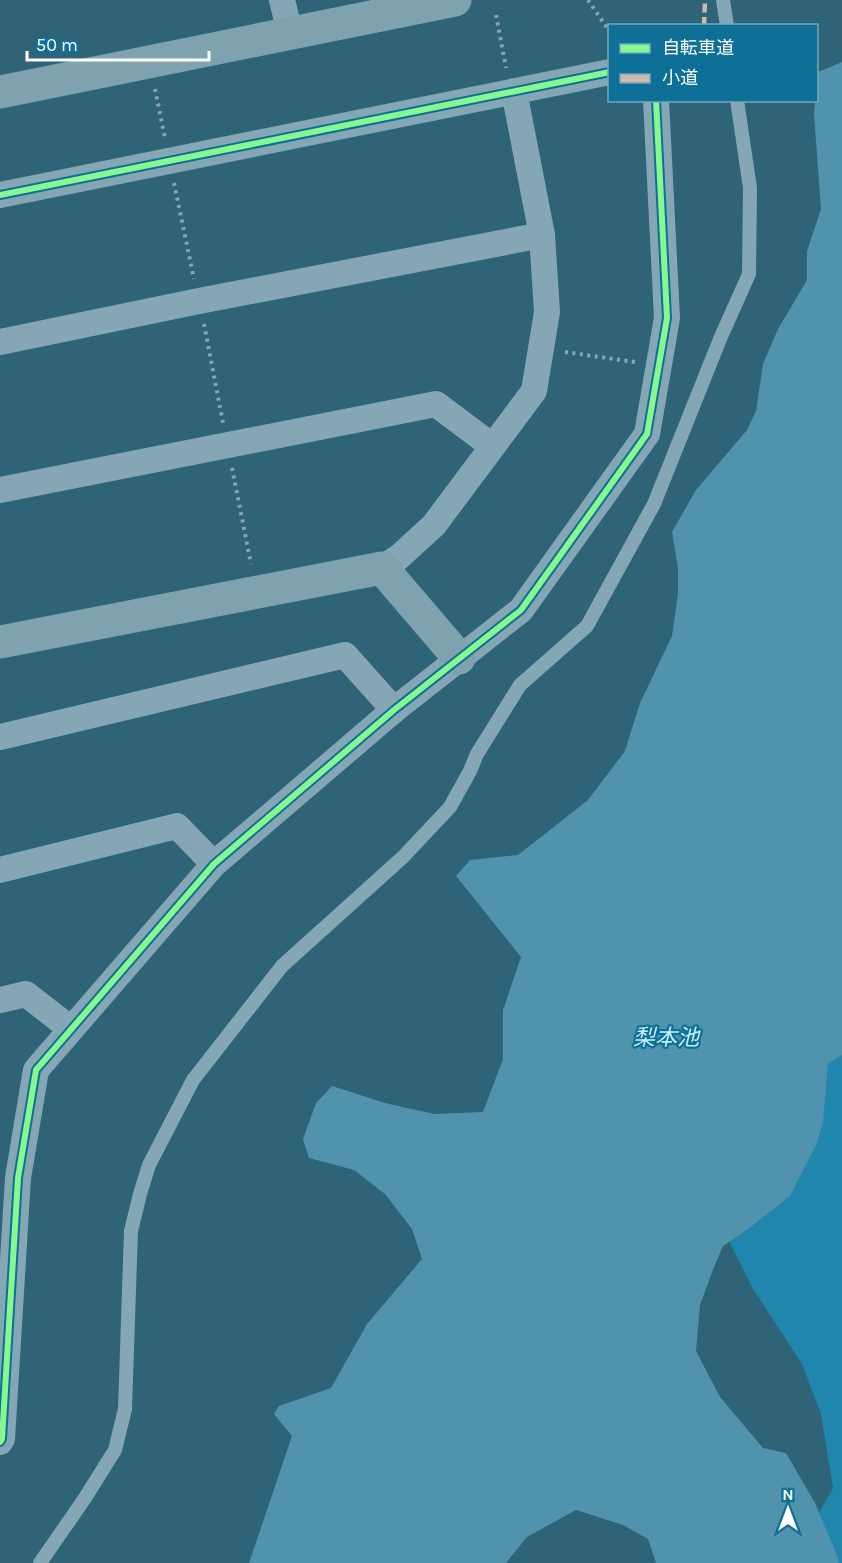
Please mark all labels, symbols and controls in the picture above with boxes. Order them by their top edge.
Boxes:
scale bar [27,24,208,62]
legend [608,24,818,102]
text: 50 m [36,34,78,56]
text: 自転車道 [662,37,734,59]
text: 小道 [662,67,698,89]
water label: 梨本池 [633,1025,701,1051]
north arrow [758,1479,818,1539]
text: N [782,1485,794,1504]

